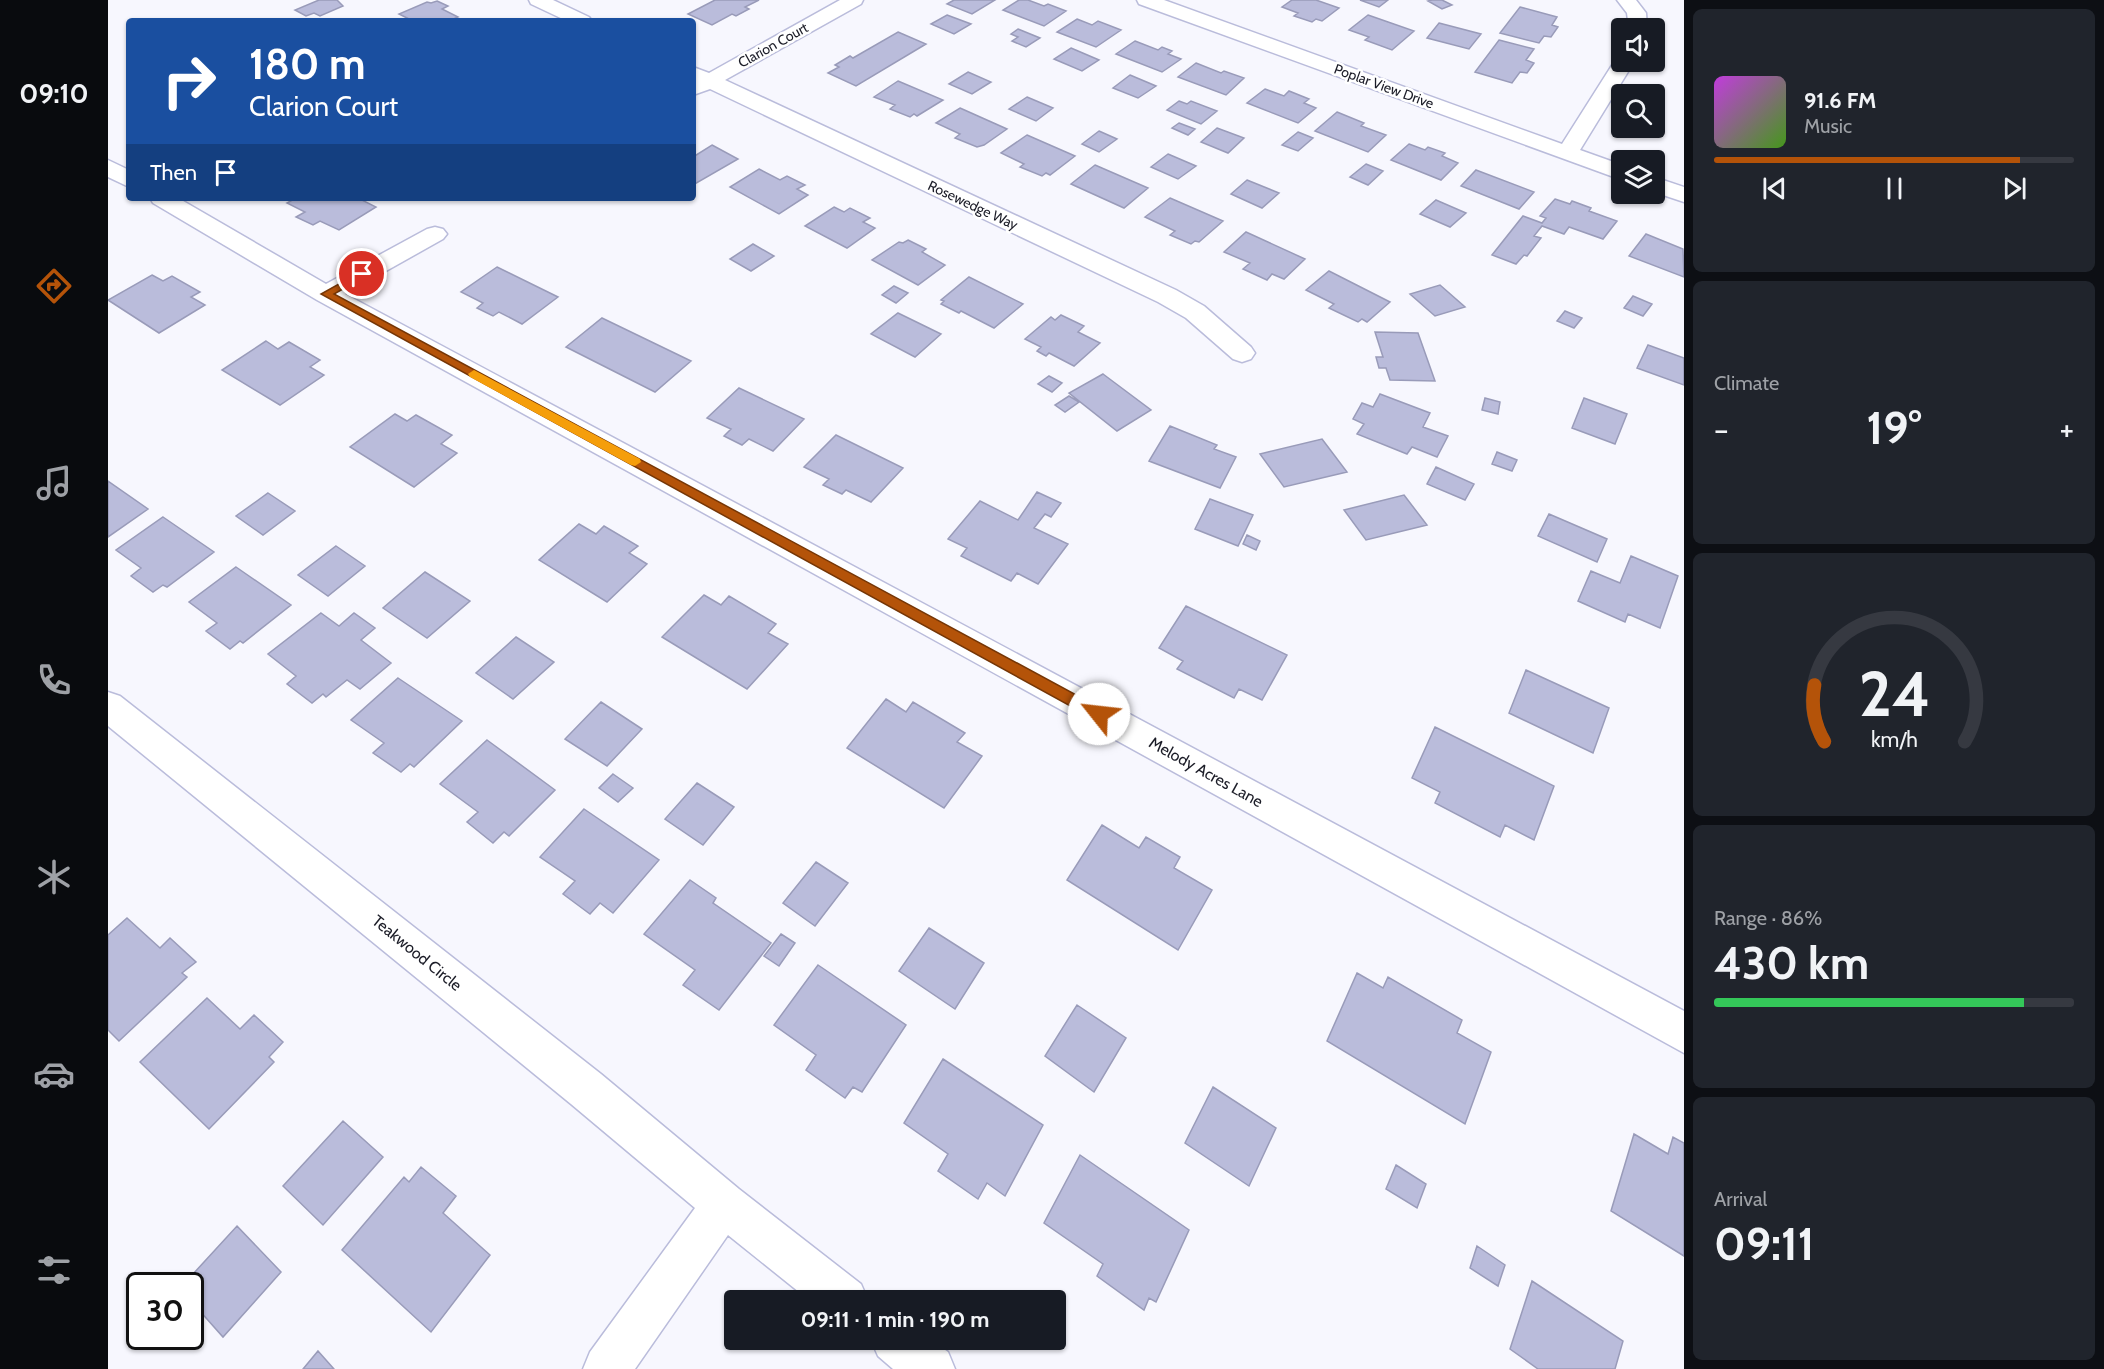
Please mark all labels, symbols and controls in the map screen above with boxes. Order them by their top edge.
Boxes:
street label: Clarion Court [735,18,811,72]
map controls [1611,18,1665,204]
button: sound [1611,18,1665,72]
text: 180 m [249,38,365,90]
icon: right [150,42,228,120]
street label: Poplar View Drive [1332,60,1436,112]
text: 09:10 [19,77,89,110]
button: search [1611,84,1665,138]
text: 91.6 FM [1804,87,1876,114]
text: Clarion Court [249,90,398,123]
text: Music [1804,114,1852,138]
button: layers [1611,150,1665,204]
icon: arrive [209,156,242,189]
text: Then [150,159,197,186]
icon: previous [1758,172,1791,205]
icon: pause [1878,172,1911,205]
icon: next [1998,172,2031,205]
street label: Rosewedge Way [925,176,1021,234]
pin [336,248,387,299]
icon: arrive [345,257,378,290]
icon: directions [33,265,75,307]
text: Climate [1714,371,1779,395]
text: 19° [1867,401,1921,455]
text: − [1714,409,1729,449]
text: + [2059,409,2074,449]
icon: music [33,462,75,504]
text: 24 [1858,656,1930,732]
icon: phone [33,659,75,701]
position arrow [1067,682,1131,746]
text: km/h [1871,726,1917,752]
street label: Melody Acres Lane [1146,733,1266,811]
icon: climate [33,856,75,898]
text: Range · 86% [1714,906,1822,930]
street label: Teakwood Circle [368,911,466,995]
text: 430 km [1714,936,1869,990]
icon: car [33,1053,75,1095]
text: Arrival [1714,1187,1767,1211]
text: 09:11 [1714,1217,1814,1271]
icon: filters [33,1249,75,1291]
speed limit sign: 30 [126,1272,204,1350]
text: 09:11 · 1 min · 190 m [801,1306,989,1333]

